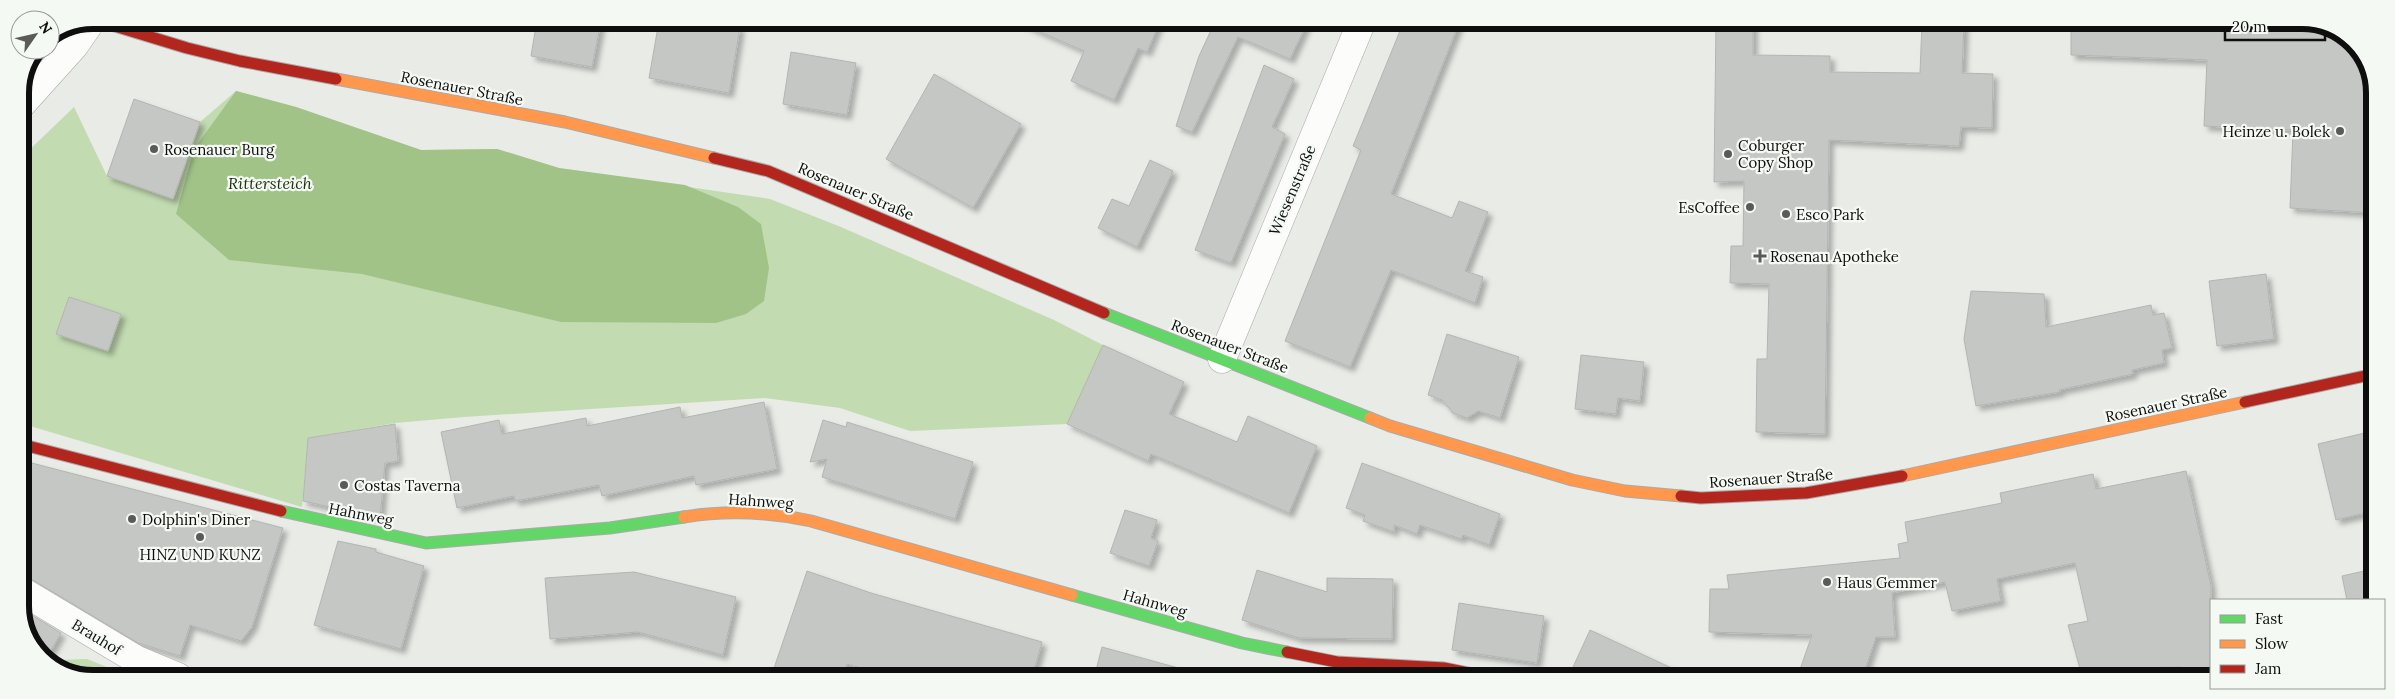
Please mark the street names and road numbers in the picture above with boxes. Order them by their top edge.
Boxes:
street label: Rosenauer Straße [399,67,525,109]
street label: Wiesenstraße [1264,142,1320,238]
street label: Rosenauer Straße [795,158,917,224]
street label: Rosenauer Straße [1169,315,1291,377]
street label: Rosenauer Straße [2103,382,2229,426]
street label: Rosenauer Straße [1708,464,1834,492]
street label: Hahnweg [728,489,795,513]
street label: Hahnweg [327,498,396,530]
street label: Hahnweg [1121,585,1190,621]
street label: Brauhof [69,615,126,660]

